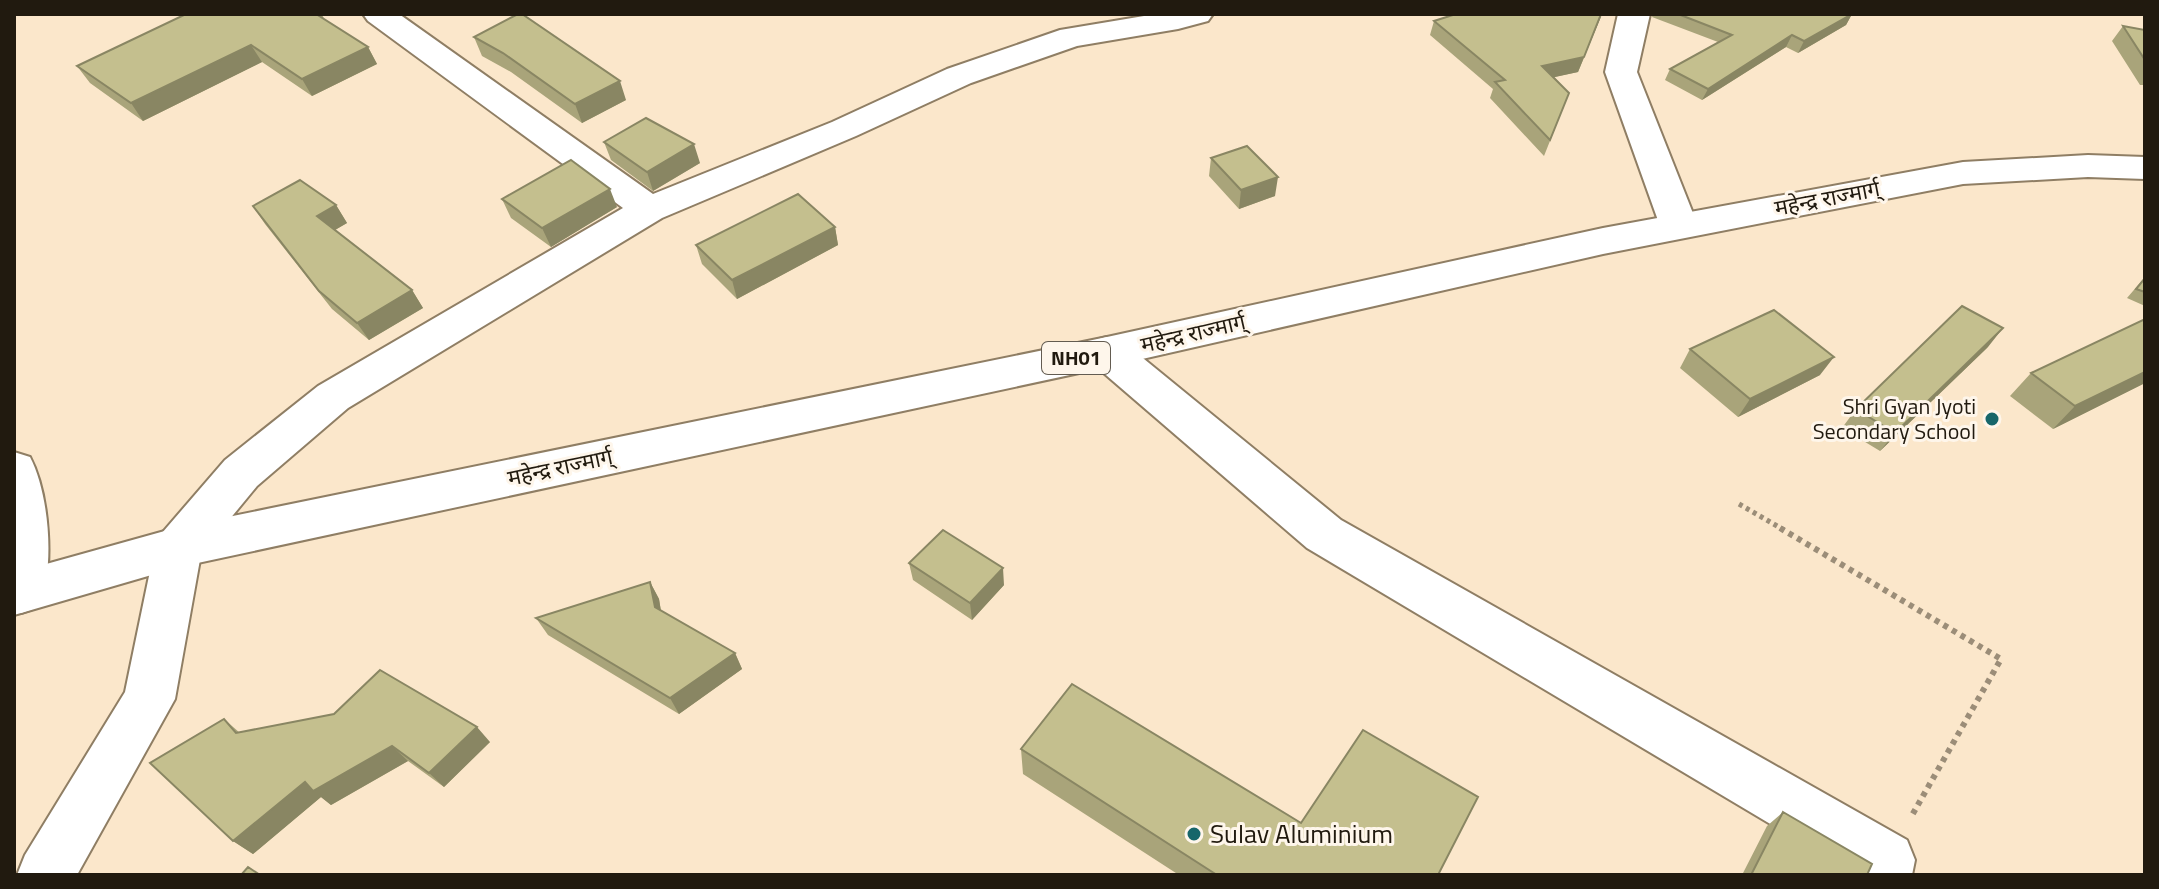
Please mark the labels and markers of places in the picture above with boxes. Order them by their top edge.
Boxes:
place label: Shri Gyan Jyoti Secondary School [1813,389,1976,448]
marker: Shri Gyan Jyoti Secondary School [1983,410,2001,428]
place label: Sulav Aluminium [1210,814,1393,853]
marker: Sulav Aluminium [1185,825,1203,843]

